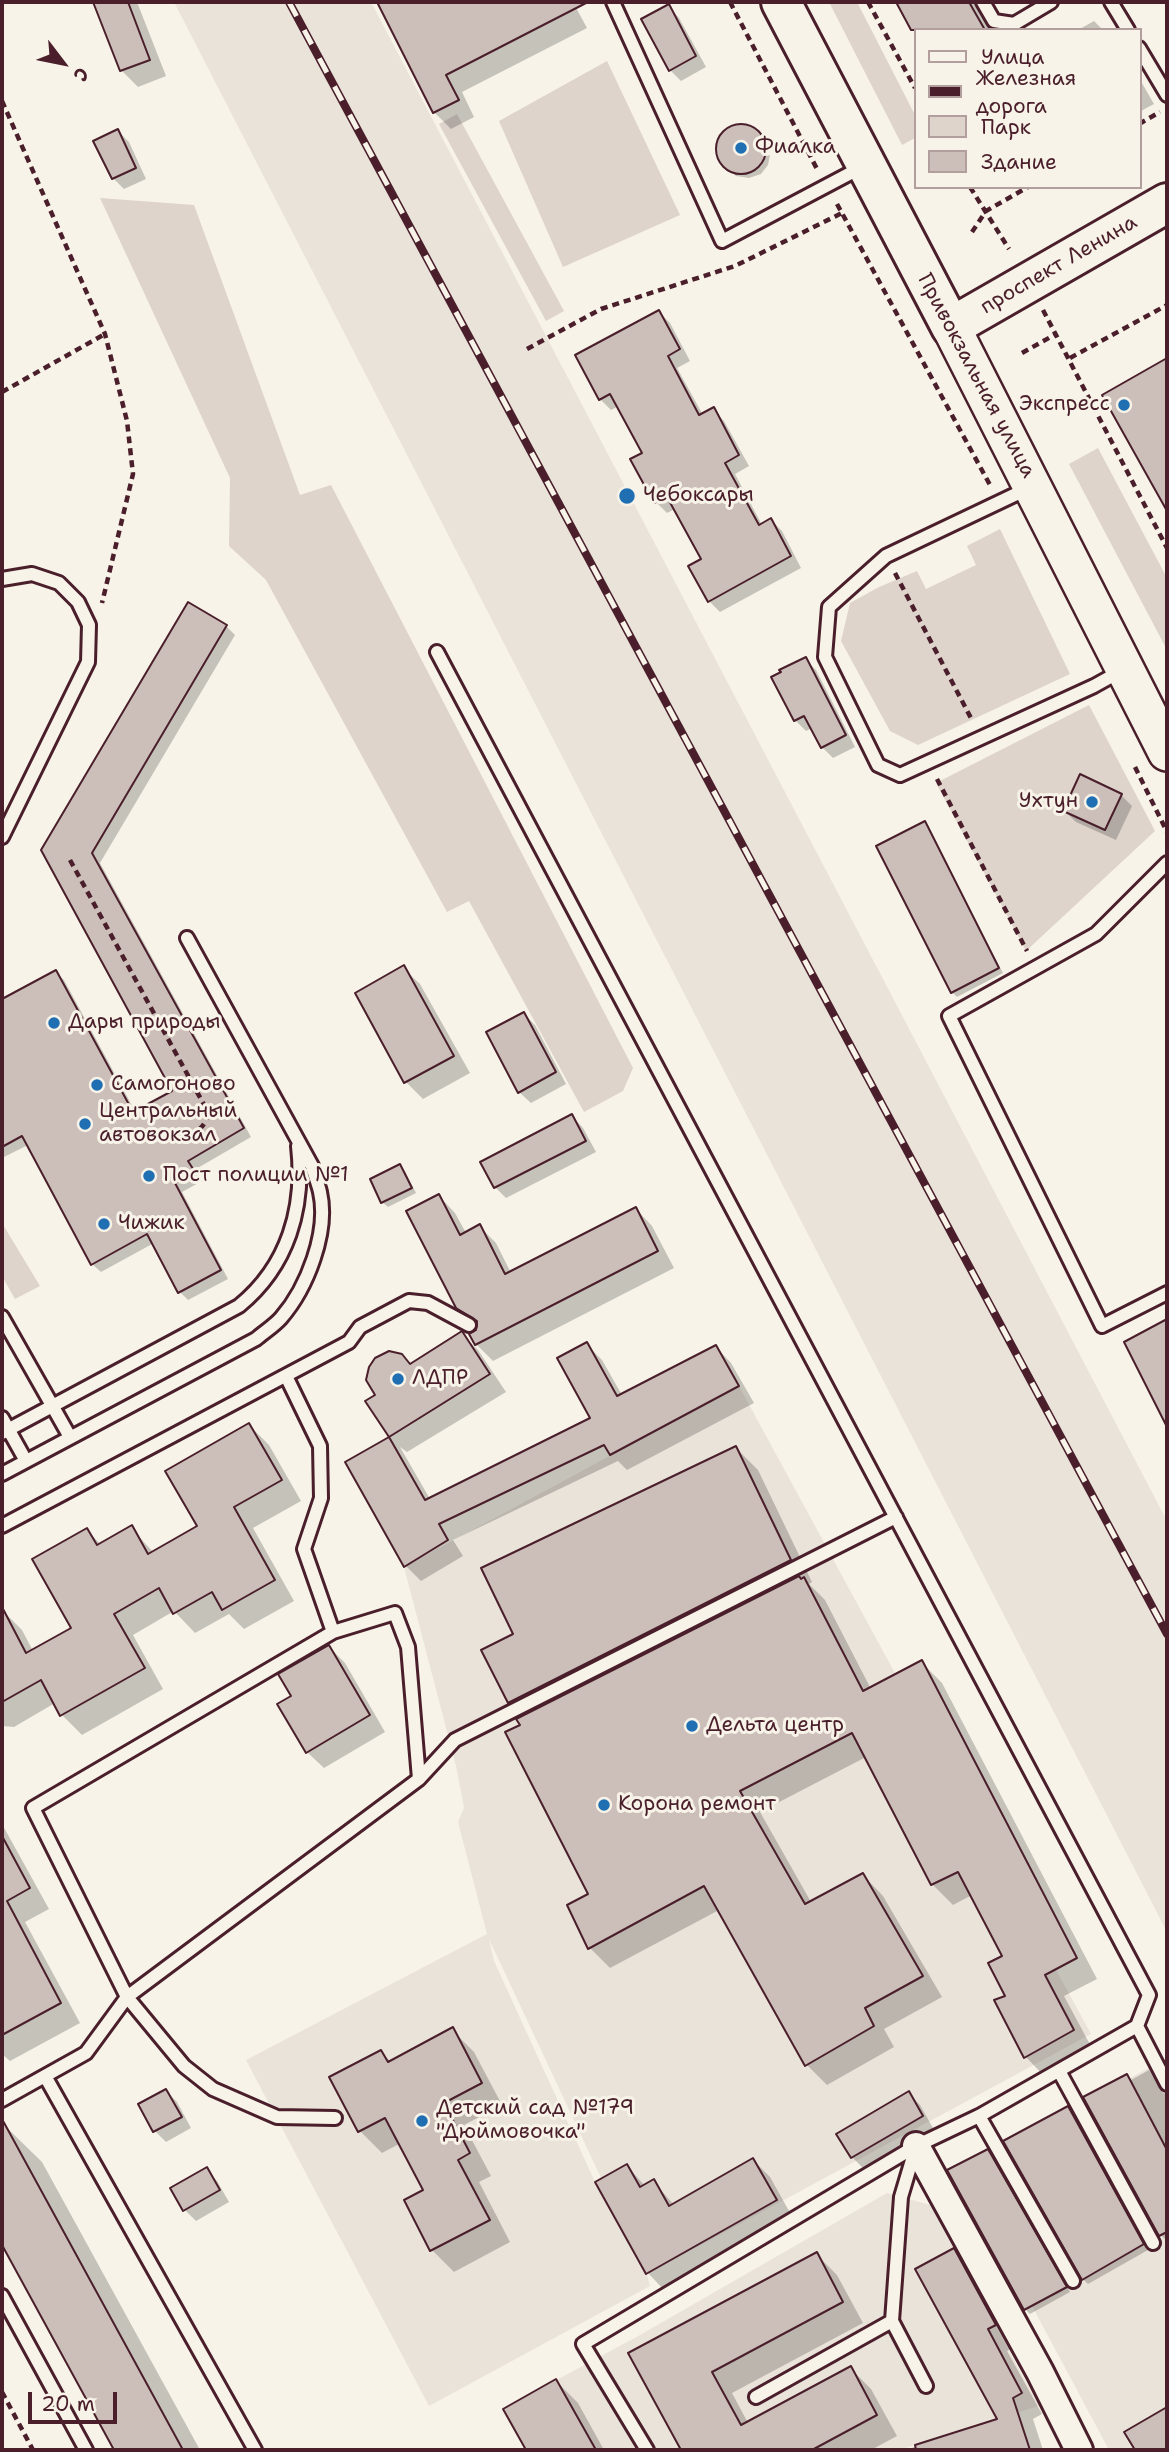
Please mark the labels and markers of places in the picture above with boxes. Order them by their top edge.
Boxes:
place label: Фиалка [755,135,836,161]
marker: Фиалка [733,140,749,156]
place label: Экспресс [1019,392,1110,418]
marker: Экспресс [1116,397,1132,413]
place label: Чебоксары [643,483,754,509]
marker: Чебоксары [617,486,637,506]
place label: Ухтун [1019,789,1078,815]
marker: Ухтун [1084,794,1100,810]
place label: Дары природы [68,1010,220,1036]
marker: Дары природы [46,1015,62,1031]
place label: Самогоново [111,1072,236,1098]
marker: Самогоново [89,1077,105,1093]
place label: Центральный автовокзал [99,1099,237,1149]
marker: Центральный автовокзал [77,1116,93,1132]
place label: Пост полиции №1 [163,1163,349,1189]
marker: Пост полиции №1 [141,1168,157,1184]
place label: Чижик [118,1211,185,1237]
marker: Чижик [96,1216,112,1232]
place label: ЛДПР [412,1366,468,1392]
marker: ЛДПР [390,1371,406,1387]
place label: Дельта центр [706,1713,844,1739]
marker: Дельта центр [684,1718,700,1734]
place label: Корона ремонт [618,1792,776,1818]
marker: Корона ремонт [596,1797,612,1813]
place label: Детский сад №179 "Дюймовочка" [436,2096,634,2146]
marker: Детский сад №179 "Дюймовочка" [414,2113,430,2129]

